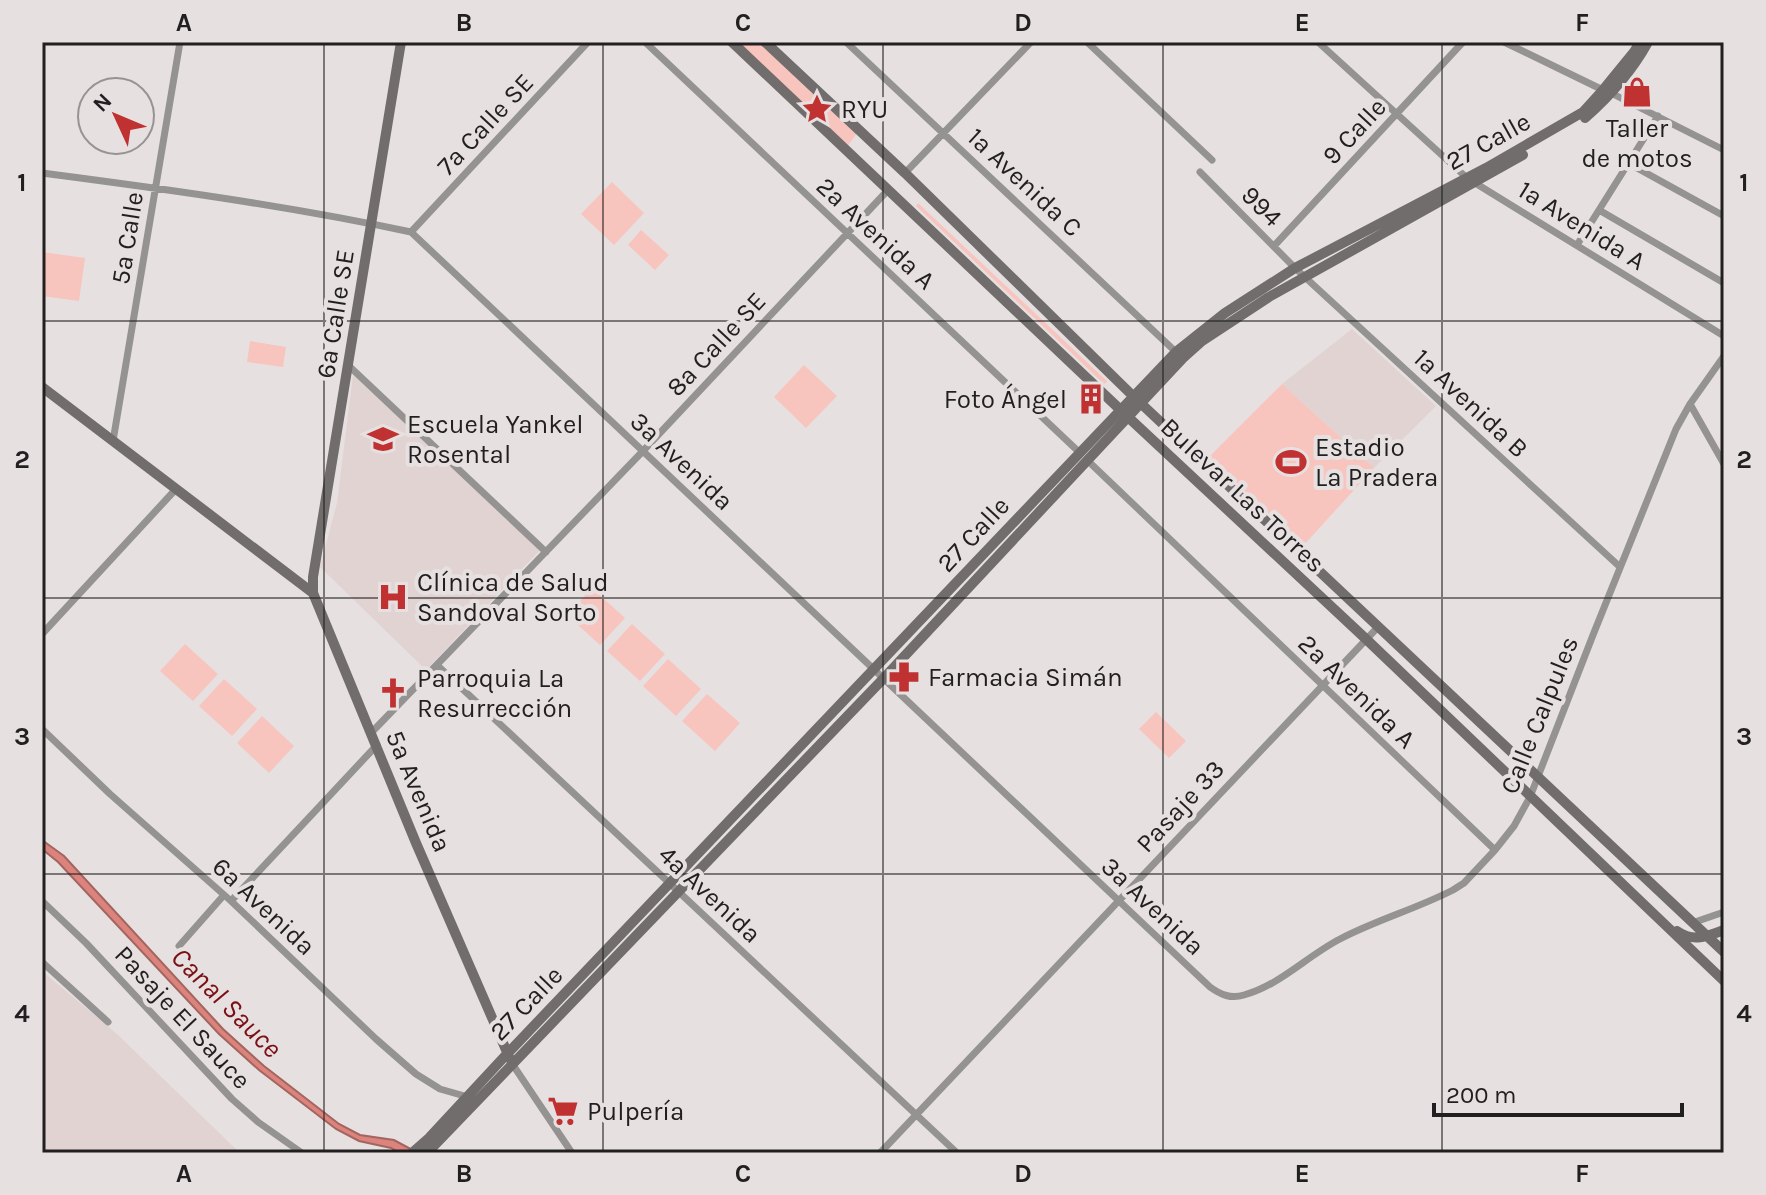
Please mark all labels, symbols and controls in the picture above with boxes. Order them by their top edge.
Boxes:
text: A [176,7,192,38]
text: B [456,7,472,38]
text: C [735,7,751,38]
text: D [1014,7,1032,38]
text: E [1294,7,1310,38]
text: F [1575,7,1589,38]
street label: 7a Calle SE [431,67,540,181]
shop icon: Taller de motos [1620,75,1654,109]
north arrow [76,76,156,156]
text: N [87,88,117,118]
place icon: RYU [800,92,834,126]
street label: 9 Calle [1316,92,1393,171]
place label: RYU [841,94,888,125]
street label: 27 Calle [1441,106,1536,177]
place label: Taller de motos [1581,113,1693,174]
street label: 1a Avenida C [961,122,1088,243]
text: 1 [17,167,27,198]
text: 1 [1739,167,1749,198]
street label: 2a Avenida A [810,171,941,296]
street label: 1a Avenida A [1512,174,1651,277]
street label: 994 [1235,180,1288,233]
street label: 5a Calle [105,190,150,287]
street label: 6a Calle SE [310,247,361,381]
street label: 8a Calle SE [660,286,772,403]
street label: 1a Avenida B [1407,342,1534,464]
building icon: Foto Ángel [1074,382,1108,416]
place label: Foto Ángel [944,383,1067,415]
street label: 3a Avenida [624,406,740,517]
place label: Escuela Yankel Rosental [407,409,584,470]
street label: Bulevar Las Torres [1154,411,1331,579]
school or university icon: Escuela Yankel Rosental [366,422,400,456]
place label: Estadio La Pradera [1315,432,1438,493]
text: 2 [14,444,30,475]
text: 2 [1736,444,1752,475]
sports icon: Estadio La Pradera [1274,445,1308,479]
street label: 27 Calle [931,490,1016,578]
place label: Clínica de Salud Sandoval Sorto [417,567,609,628]
hospital icon: Clínica de Salud Sandoval Sorto [376,580,410,614]
street label: 2a Avenida A [1292,628,1422,755]
street label: Calle Calpules [1494,632,1585,798]
pharmacy icon: Farmacia Simán [887,660,921,694]
place label: Farmacia Simán [928,662,1123,693]
place label: Parroquia La Resurrección [417,663,572,724]
church icon: Parroquia La Resurrección [376,676,410,710]
text: 3 [14,721,30,752]
text: 3 [1736,721,1752,752]
street label: 5a Avenida [379,726,458,857]
street label: Pasaje 33 [1130,754,1231,859]
street label: 4a Avenida [652,839,767,950]
street label: 6a Avenida [206,851,322,962]
street label: 3a Avenida [1095,851,1211,962]
street label: Pasaje El Sauce [108,939,257,1096]
water label: Canal Sauce [165,940,289,1064]
street label: 27 Calle [483,960,569,1047]
text: 4 [14,998,30,1029]
text: 4 [1736,998,1752,1029]
scale bar [1434,1067,1682,1117]
text: 200 m [1446,1081,1517,1109]
supermarket icon: Pulpería [546,1094,580,1128]
place label: Pulpería [587,1096,684,1127]
text: A [176,1158,192,1189]
text: B [456,1158,472,1189]
text: C [735,1158,751,1189]
text: D [1014,1158,1032,1189]
text: E [1294,1158,1310,1189]
text: F [1575,1158,1589,1189]

